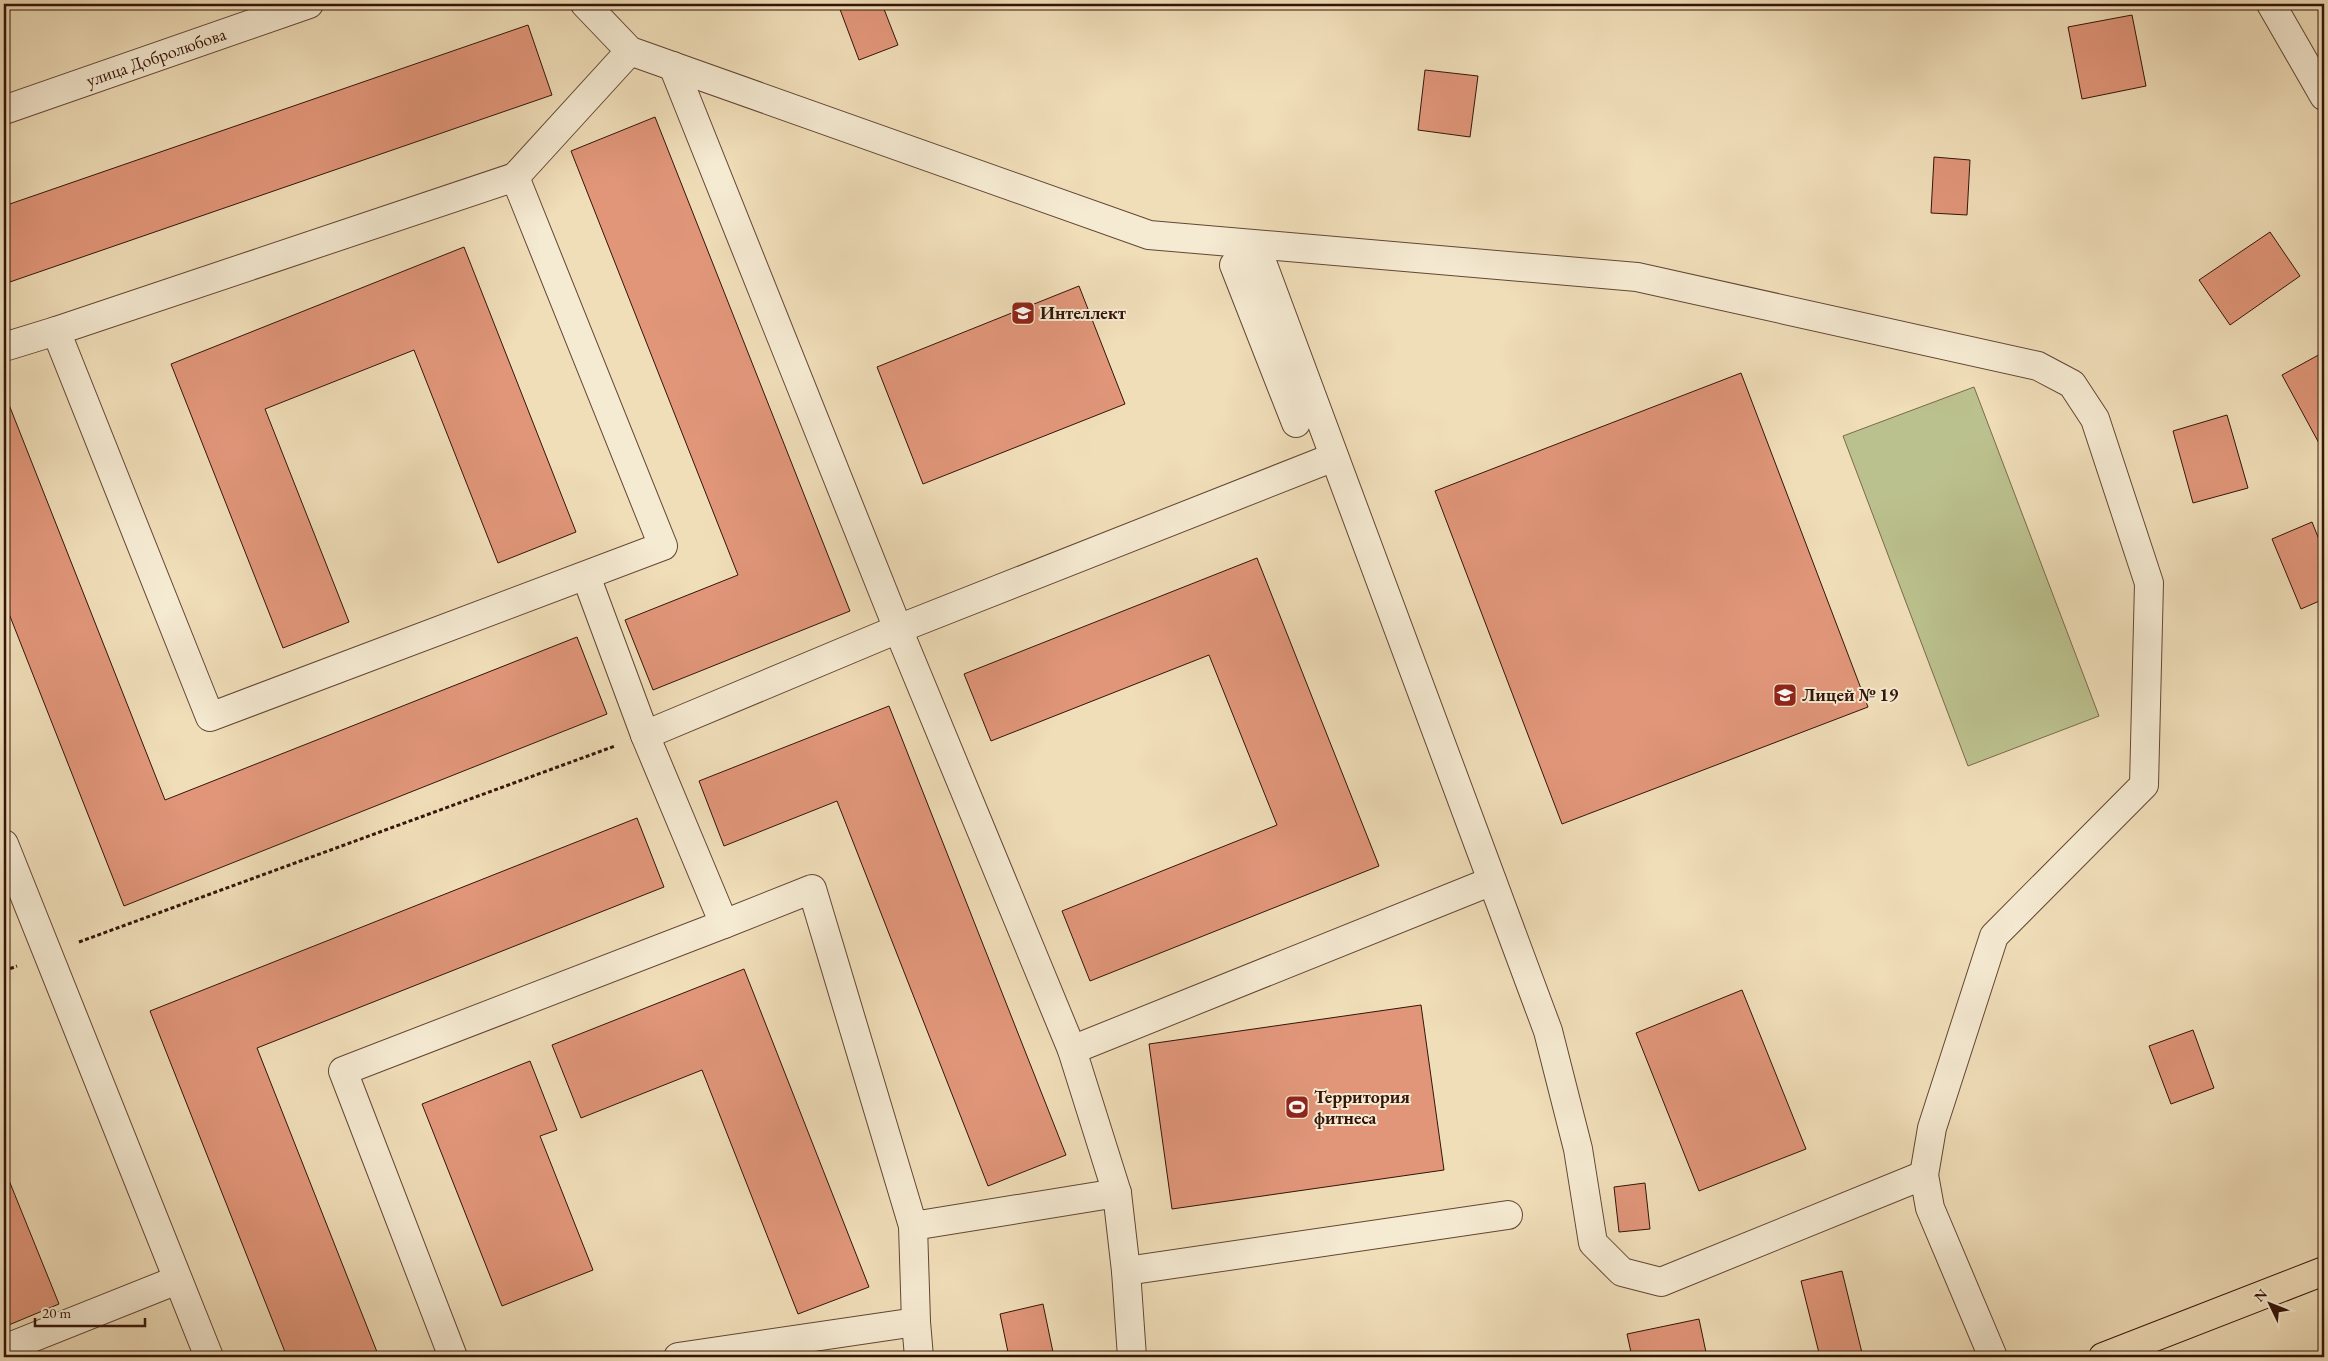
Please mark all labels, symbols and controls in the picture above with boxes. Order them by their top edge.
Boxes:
street label: улица Добролюбова [83,22,230,92]
school or university icon: Интеллект [1010,300,1036,326]
place label: Интеллект [1040,301,1126,324]
school or university icon: Лицей № 19 [1772,682,1798,708]
place label: Лицей № 19 [1802,683,1899,706]
place label: Территория фитнеса [1314,1085,1410,1129]
sports icon: Территория фитнеса [1284,1094,1310,1120]
north arrow [2246,1278,2296,1328]
text: N [2250,1284,2271,1305]
scale bar [35,1296,145,1328]
text: 20 m [42,1303,71,1322]

